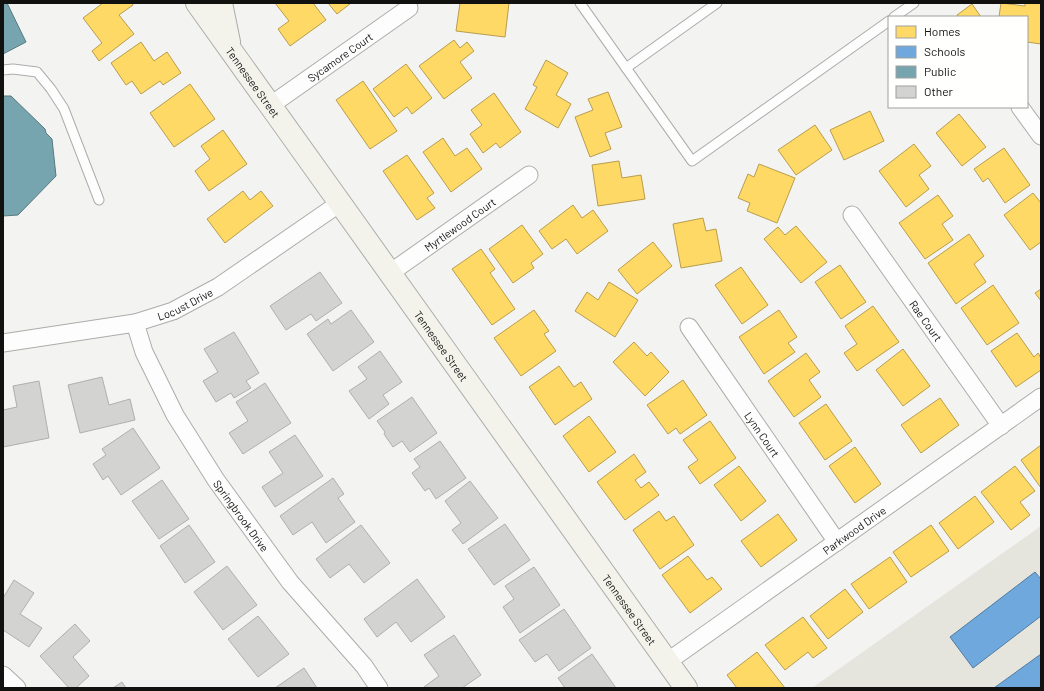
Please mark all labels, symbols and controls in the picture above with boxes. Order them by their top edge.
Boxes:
legend [888,16,1028,108]
text: Homes [924,24,961,38]
street label: Sycamore Court [305,29,375,84]
street label: Tennessee Street [224,44,283,120]
text: Schools [924,44,965,58]
text: Public [924,64,956,78]
text: Other [924,84,954,98]
street label: Myrtlewood Court [421,194,498,254]
street label: Locust Drive [155,285,215,322]
street label: Rae Court [907,297,945,343]
street label: Tennessee Street [412,308,471,383]
street label: Lynn Court [743,409,783,459]
street label: Springbrook Drive [211,477,272,554]
street label: Parkwood Drive [820,503,888,556]
street label: Tennessee Street [600,572,659,647]

